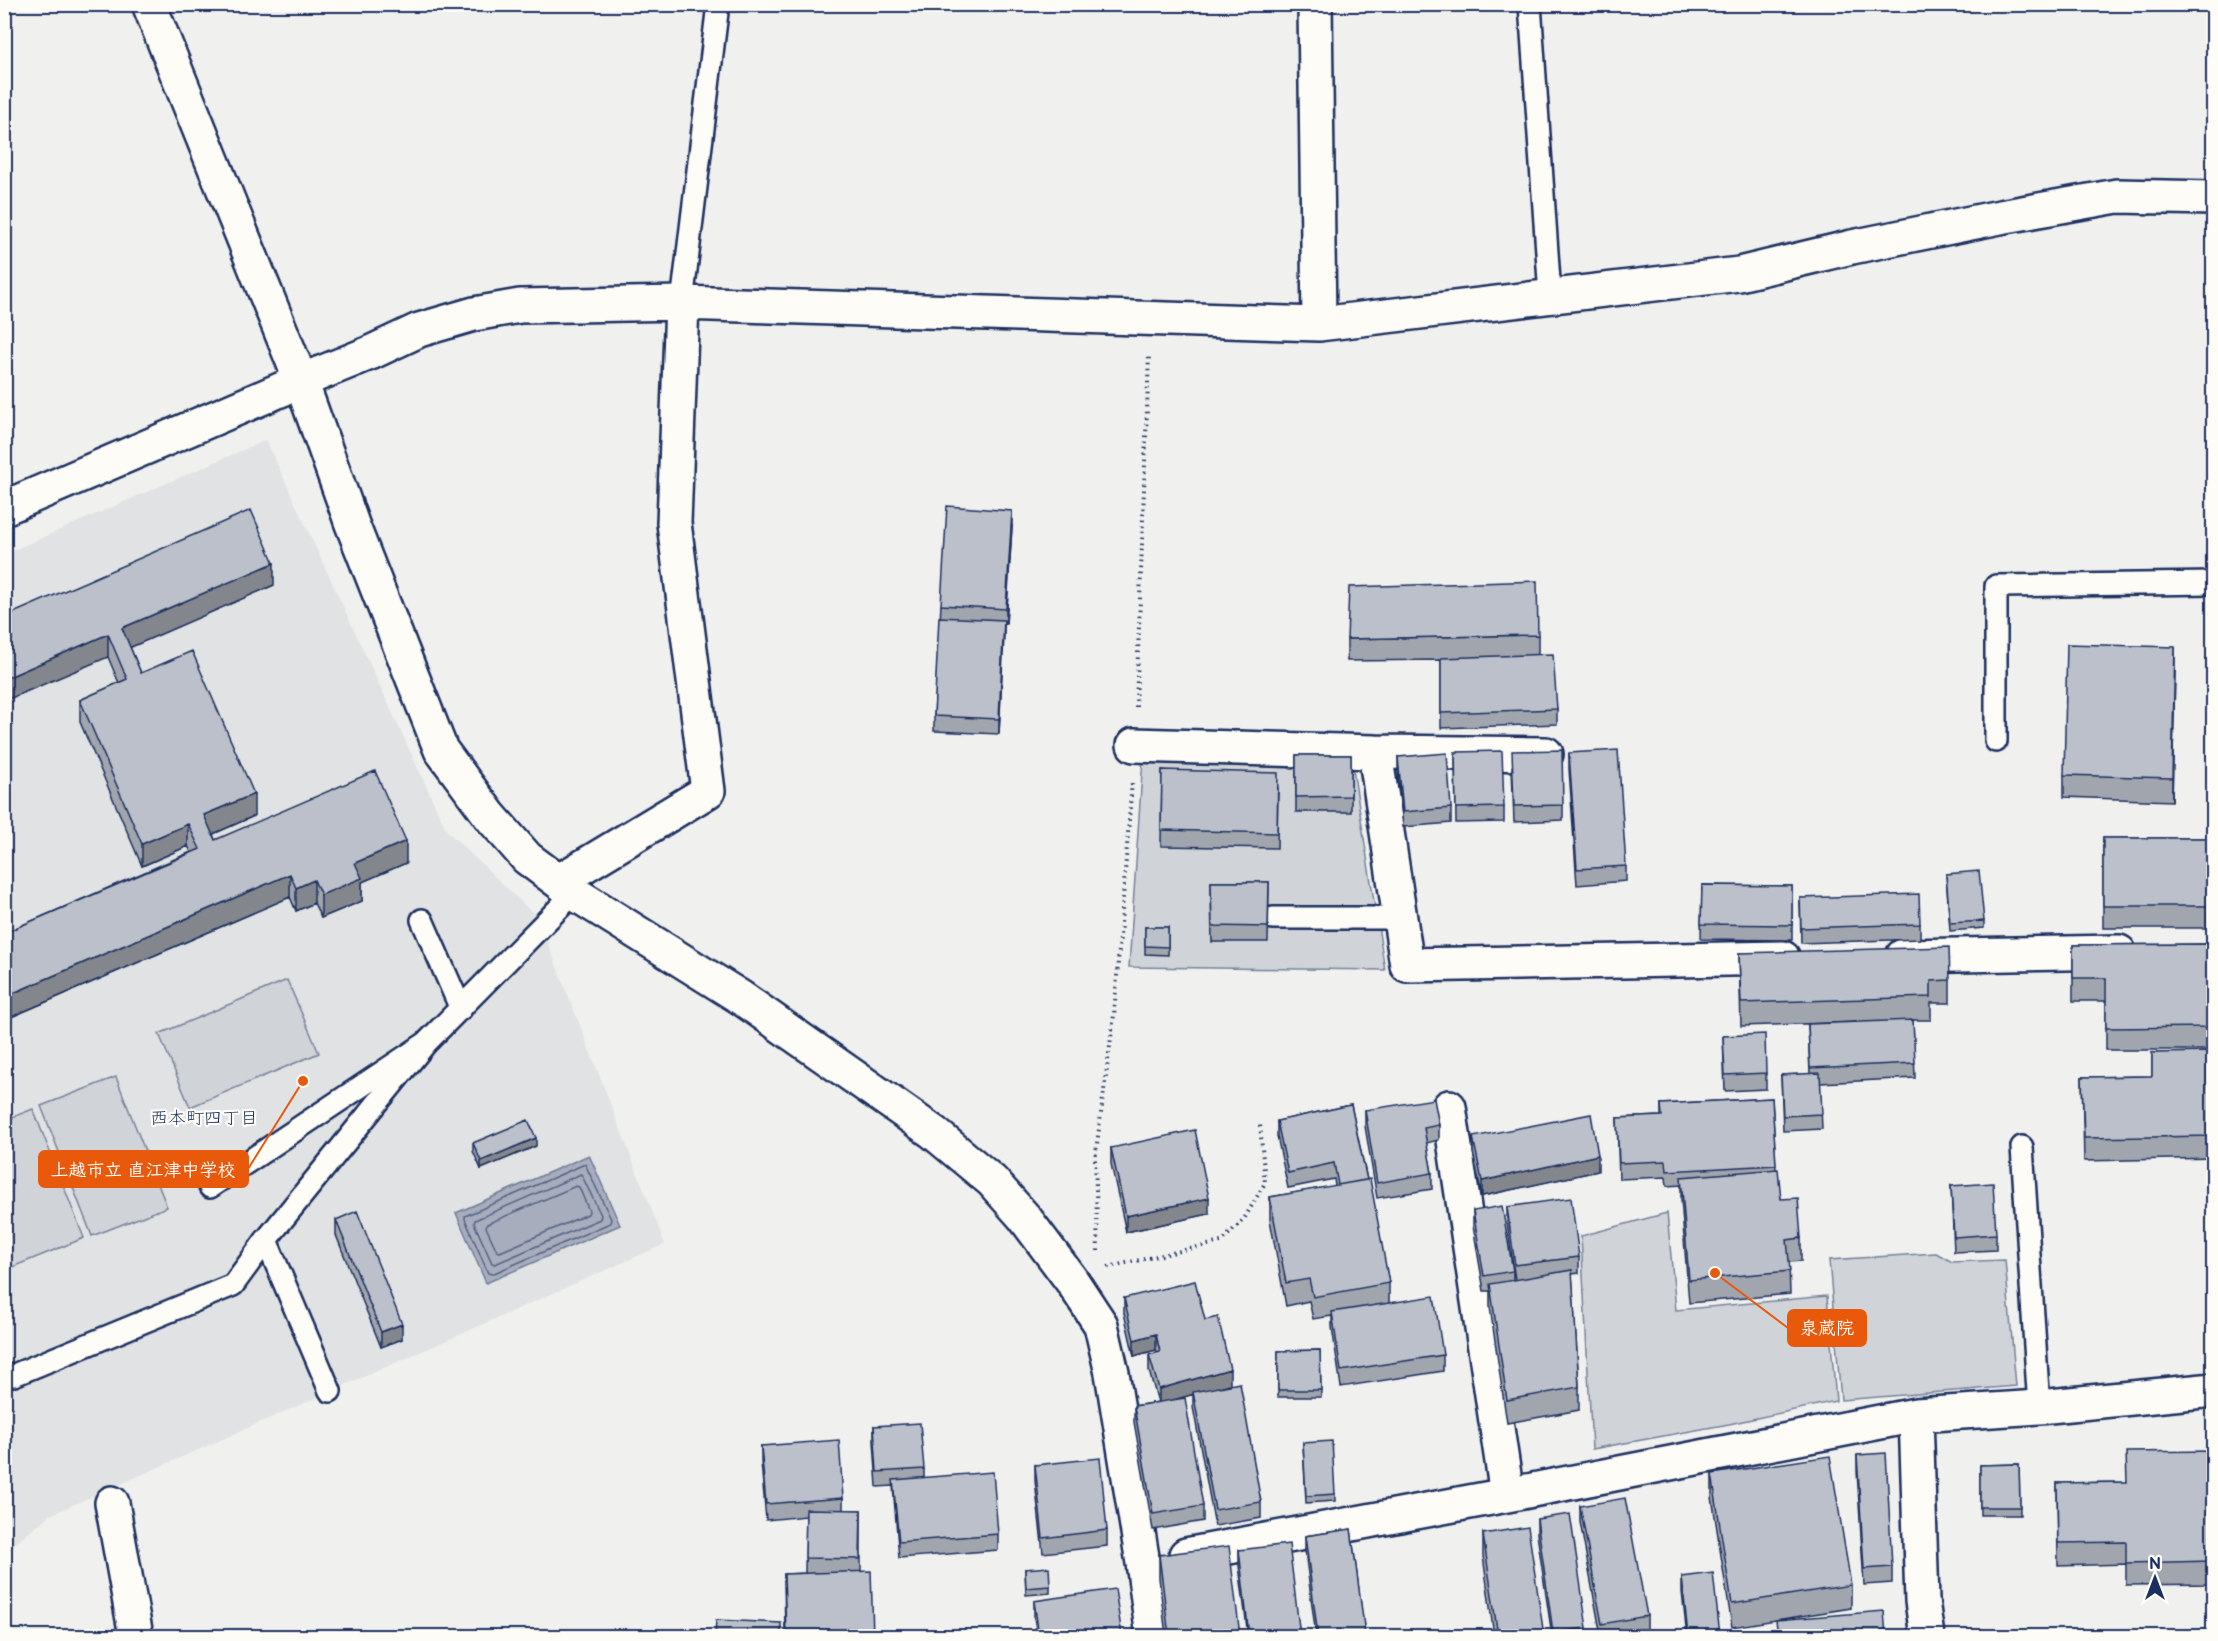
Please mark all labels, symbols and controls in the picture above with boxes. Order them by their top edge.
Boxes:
district label: 西本町四丁目 [150,1108,258,1129]
callout: 上越市立 直江津中学校 [39,1151,248,1187]
text: 上越市立 直江津中学校 [51,1160,235,1181]
callout: 泉蔵院 [1788,1310,1866,1346]
text: 泉蔵院 [1800,1318,1854,1339]
north arrow [2125,1548,2185,1608]
text: N [2149,1555,2161,1574]

